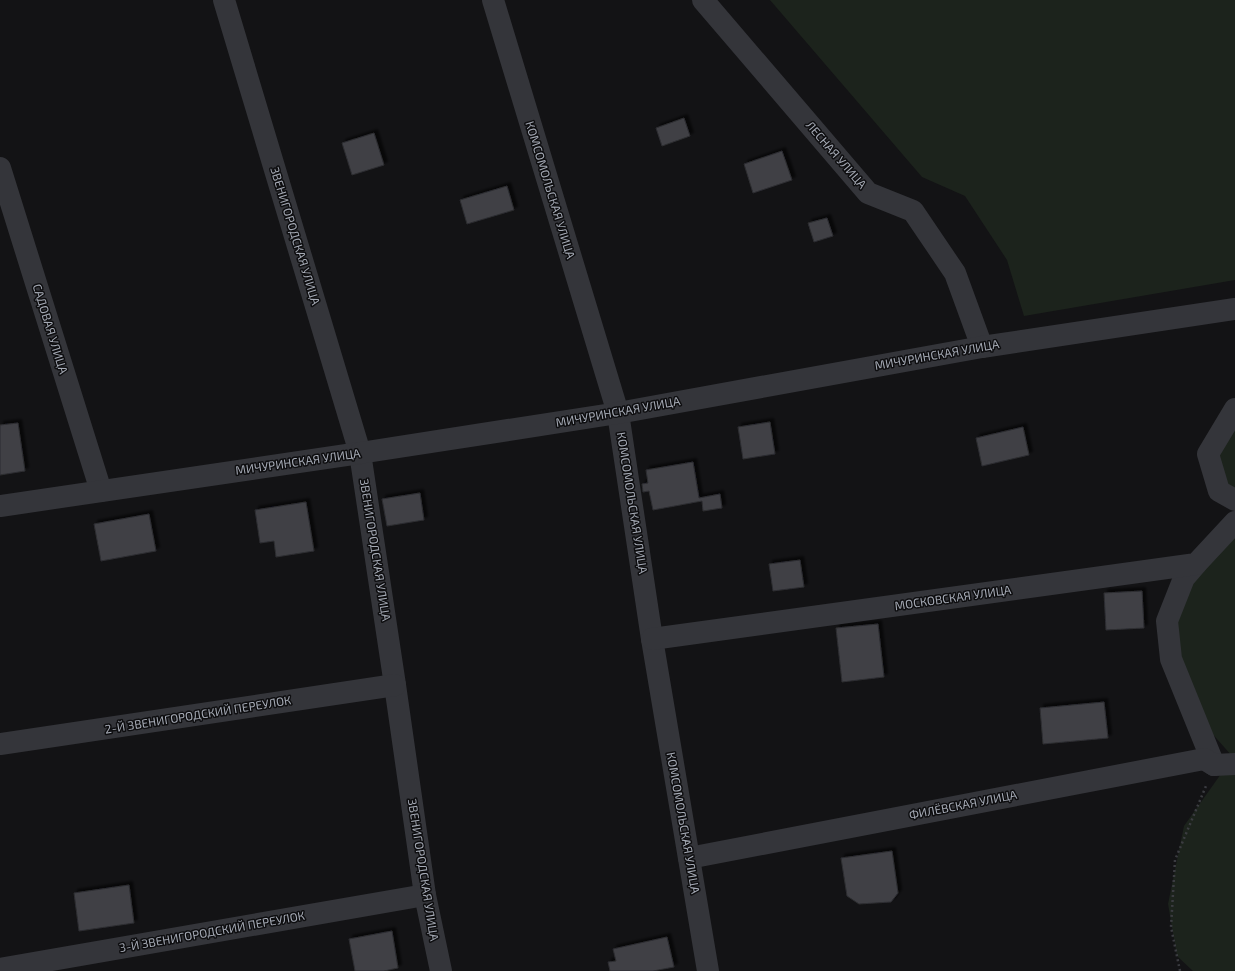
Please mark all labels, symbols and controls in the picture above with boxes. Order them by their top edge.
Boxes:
street label: ЛЕСНАЯ УЛИЦА [804,118,870,191]
street label: КОМСОМОЛЬСКАЯ УЛИЦА [523,119,579,261]
street label: ЗВЕНИГОРОДСКАЯ УЛИЦА [268,165,324,307]
street label: САДОВАЯ УЛИЦА [31,282,71,376]
street label: МИЧУРИНСКАЯ УЛИЦА [874,336,1001,372]
street label: МИЧУРИНСКАЯ УЛИЦА [555,393,682,429]
street label: КОМСОМОЛЬСКАЯ УЛИЦА [615,431,651,575]
street label: МИЧУРИНСКАЯ УЛИЦА [234,445,362,477]
street label: ЗВЕНИГОРОДСКАЯ УЛИЦА [358,478,394,623]
street label: МОСКОВСКАЯ УЛИЦА [894,582,1013,612]
street label: 2-Й ЗВЕНИГОРОДСКИЙ ПЕРЕУЛОК [104,692,292,736]
street label: КОМСОМОЛЬСКАЯ УЛИЦА [665,751,703,895]
street label: ФИЛЁВСКАЯ УЛИЦА [908,787,1019,821]
street label: ЗВЕНИГОРОДСКАЯ УЛИЦА [406,798,442,943]
street label: 3-Й ЗВЕНИГОРОДСКИЙ ПЕРЕУЛОК [118,908,306,954]

